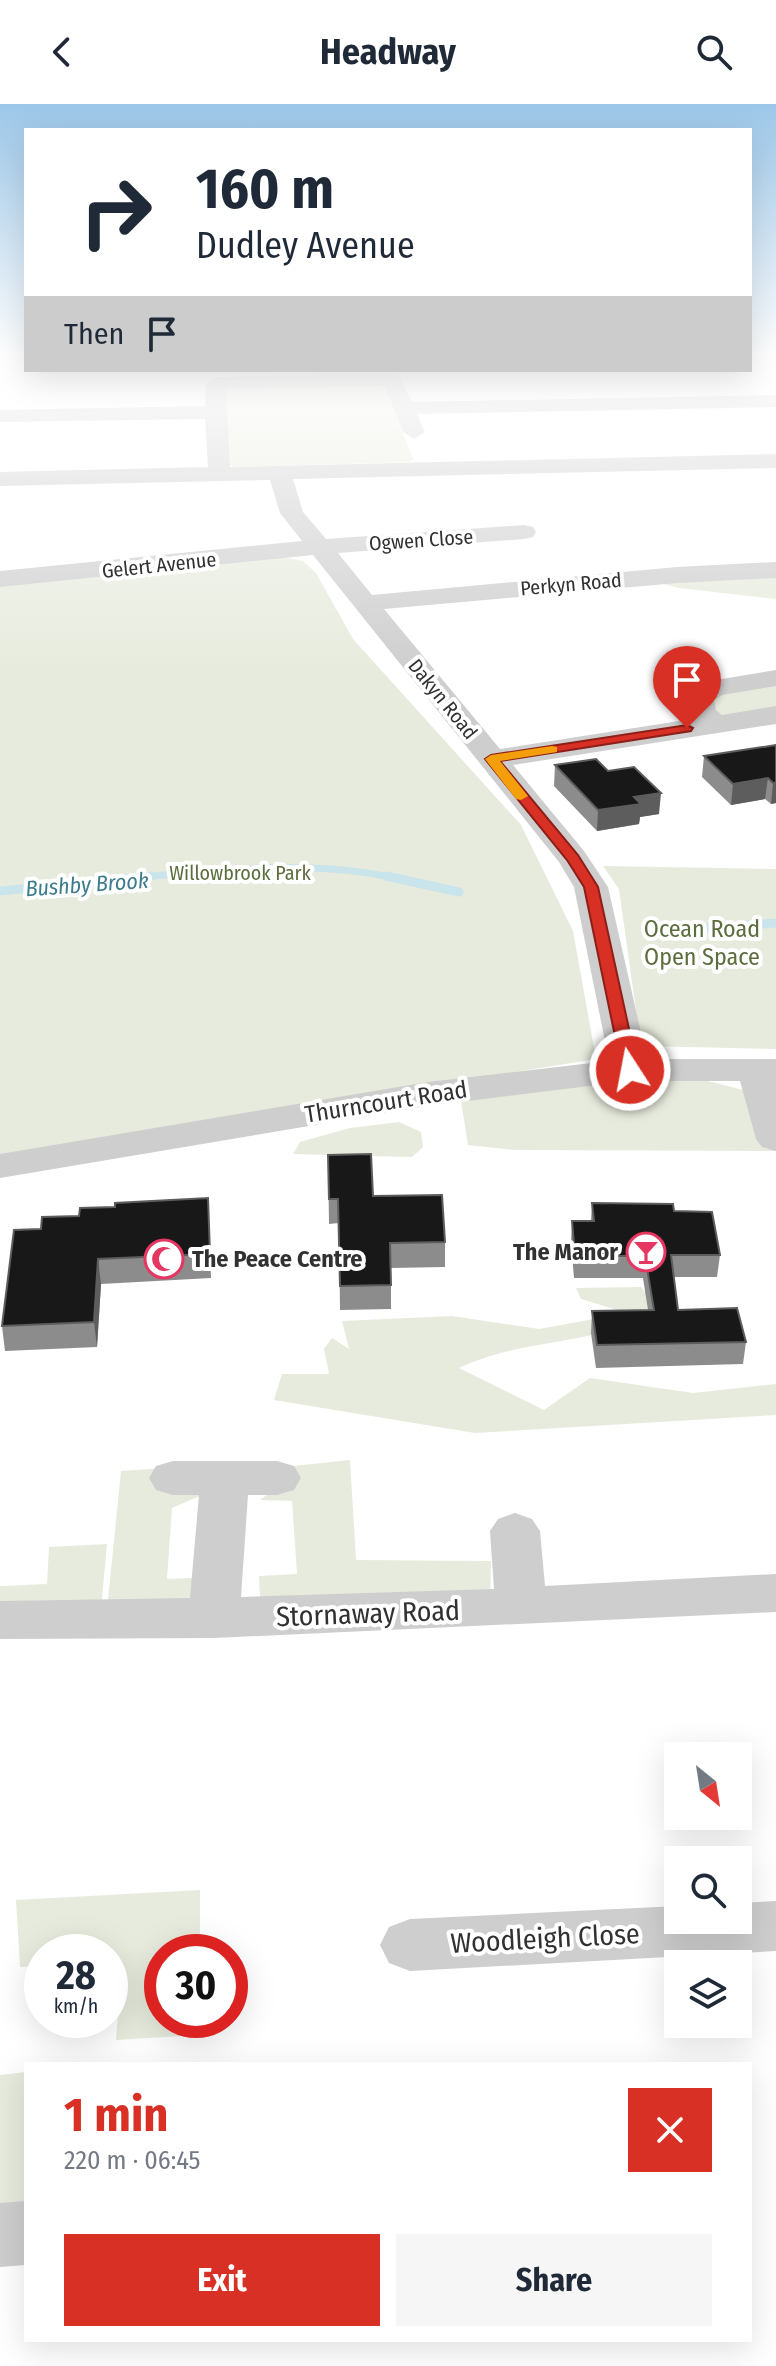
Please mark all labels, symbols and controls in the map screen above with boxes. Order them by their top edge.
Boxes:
icon: back [40,30,84,74]
text: Headway [320,30,456,74]
icon: search [692,30,736,74]
text: 160 m [196,156,334,223]
icon: right [64,160,168,264]
text: Dudley Avenue [196,224,415,268]
icon: arrive [140,312,184,356]
text: Then [64,316,124,352]
street label: Ogwen Close [368,524,474,556]
street label: Gelert Avenue [101,547,217,583]
street label: Perkyn Road [519,568,623,600]
pin [653,646,721,728]
street label: Dakyn Road [403,654,483,744]
icon: arrive [665,658,709,702]
park label: Willowbrook Park [169,861,312,885]
water label: Bushby Brook [24,867,150,902]
park label: Ocean Road Open Space [644,915,760,971]
position arrow [588,1028,672,1112]
street label: Thurncourt Road [303,1075,469,1129]
bar icon: The Manor [625,1231,667,1273]
mosque icon: The Peace Centre [143,1238,185,1280]
place label: The Manor [513,1238,618,1266]
place label: The Peace Centre [192,1245,362,1273]
street label: Stornaway Road [276,1594,460,1633]
north arrow [664,1742,752,1830]
map controls [664,1742,752,2038]
button: search [664,1846,752,1934]
street label: Woodleigh Close [450,1917,641,1960]
speed limit sign: 30 [144,1934,248,2038]
button: layers [664,1950,752,2038]
text: 28 [56,1952,96,2000]
text: km/h [54,1994,98,2018]
text: 1 min [64,2086,169,2144]
button: close [628,2088,712,2172]
text: 220 m · 06:45 [64,2145,200,2176]
button: Exit [64,2234,380,2326]
button: Share [396,2234,712,2326]

